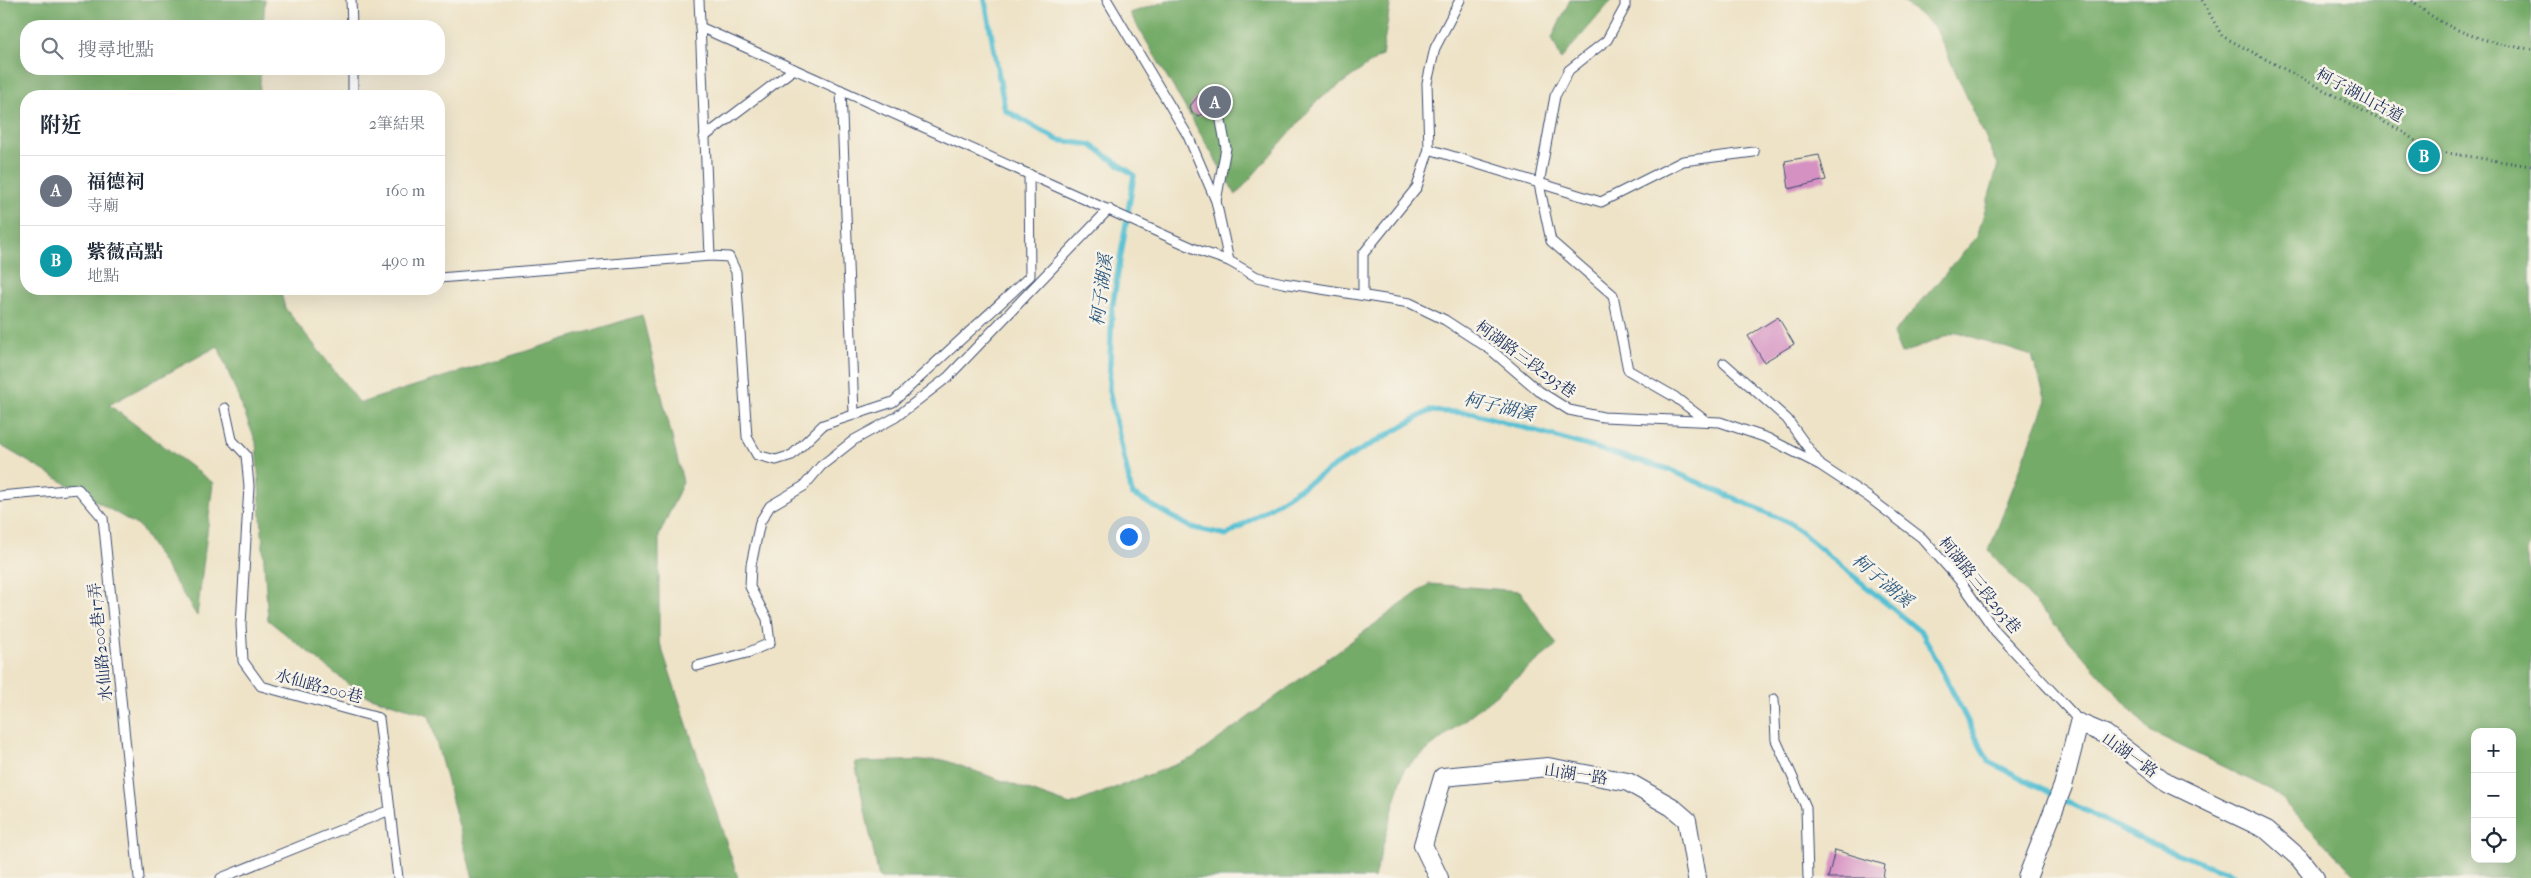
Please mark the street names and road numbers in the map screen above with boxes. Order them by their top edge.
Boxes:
street label: 柯子湖山古道 [2313,64,2407,126]
street label: 柯湖路三段293巷 [1472,316,1580,402]
street label: 柯湖路三段293巷 [1935,533,2025,637]
street label: 水仙路200巷17弄 [84,582,116,702]
street label: 水仙路200巷 [273,665,365,707]
street label: 山湖一路 [2099,729,2161,781]
street label: 山湖一路 [1543,760,1609,788]

